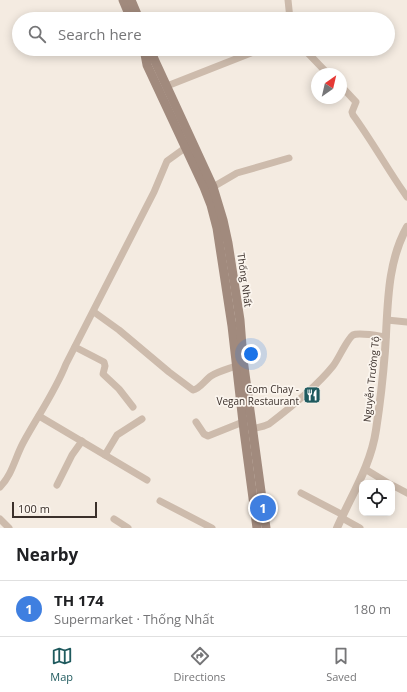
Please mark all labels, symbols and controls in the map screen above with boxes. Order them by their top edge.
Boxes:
search box [12,12,395,56]
icon: search [26,23,48,45]
text: Search here [58,24,142,44]
north arrow [311,68,347,104]
street label: Thống Nhất [234,252,256,308]
street label: Nguyễn Trường Tộ [360,335,382,423]
your location [241,344,261,364]
place label: Com Chay - Vegan Restaurant [217,382,299,408]
restaurant icon: Com Chay - Vegan Restaurant [302,385,322,405]
map controls [359,480,395,516]
button: locate [359,480,395,516]
pin: 1 [250,493,276,523]
scale bar [12,500,97,519]
text: 100 m [18,501,50,516]
text: Nearby [16,543,78,566]
text: TH 174 [54,590,104,610]
text: 1 [25,600,33,618]
text: 180 m [353,600,391,618]
text: Supermarket · Thống Nhất [54,610,214,628]
tab: Map [50,645,73,684]
tab: Directions [174,645,226,684]
tab: Saved [326,645,357,684]

